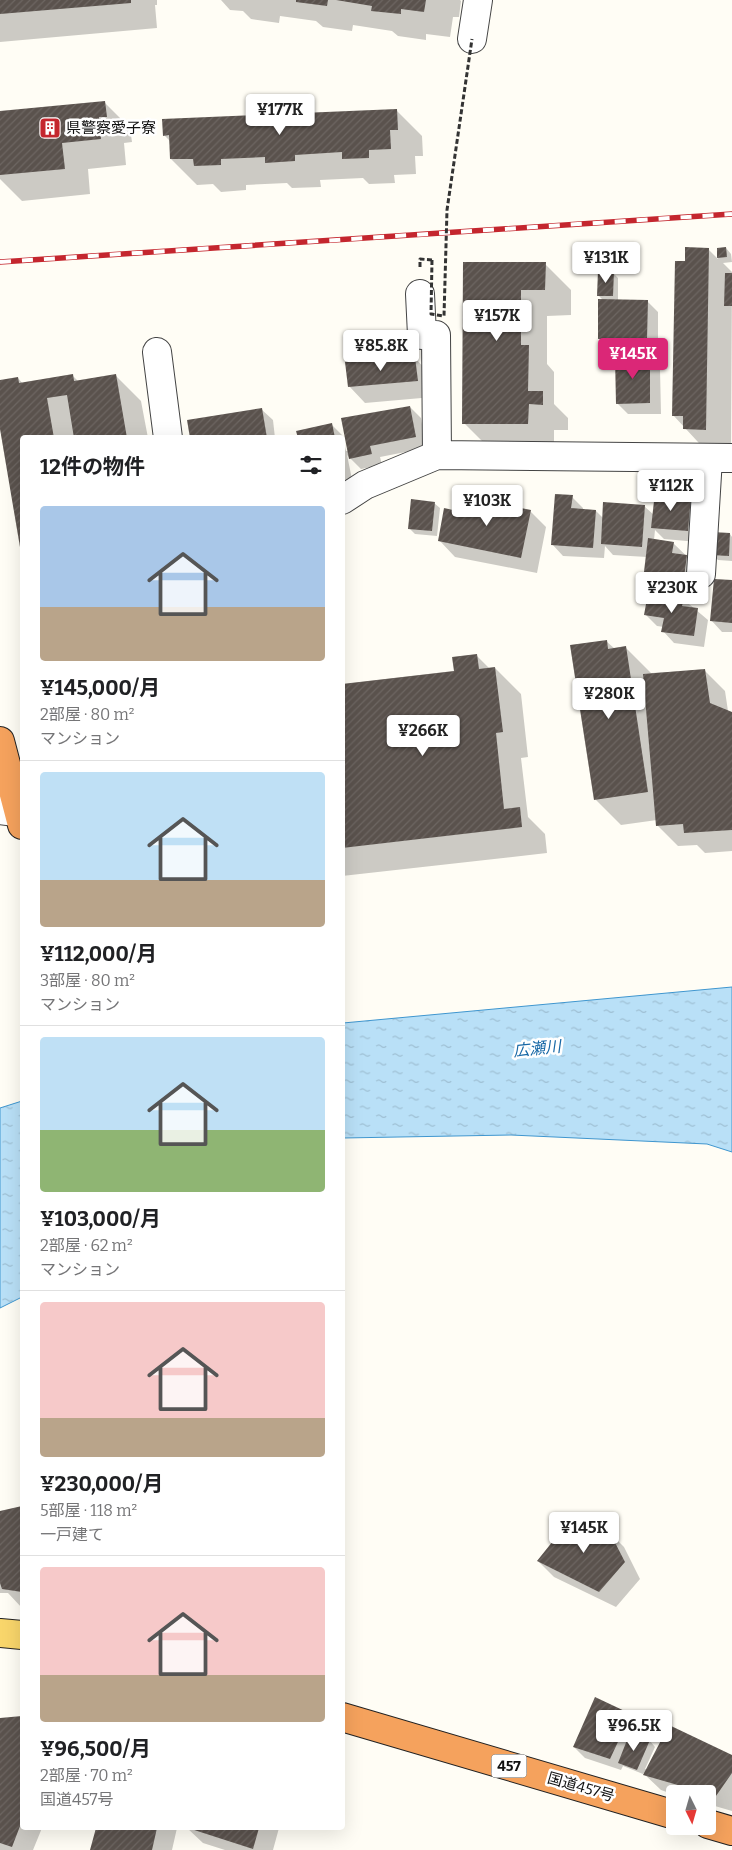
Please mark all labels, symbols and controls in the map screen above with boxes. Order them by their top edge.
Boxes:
pin: ¥177K [245,94,315,136]
text: ¥177K [257,100,303,119]
building icon: 県警察愛子寮 [38,116,62,140]
place label: 県警察愛子寮 [66,119,156,137]
pin: ¥131K [571,242,641,284]
text: ¥131K [583,248,629,267]
pin: ¥157K [462,300,532,342]
text: ¥157K [474,306,520,325]
pin: ¥85.8K [340,330,422,372]
text: ¥85.8K [354,336,408,355]
pin: ¥145K [598,338,668,380]
text: ¥145K [609,344,657,363]
icon: filters [297,451,325,479]
text: 12件の物件 [40,454,145,480]
pin: ¥112K [636,470,706,512]
text: ¥112K [648,476,694,495]
pin: ¥103K [452,484,522,527]
text: ¥103K [463,491,511,510]
icon: home [138,539,228,629]
pin: ¥230K [637,572,707,614]
text: ¥230K [647,578,698,597]
text: ¥145,000/月 [40,675,160,701]
pin: ¥280K [574,678,644,720]
text: ¥280K [583,684,635,703]
text: 2部屋 · 80 m² [40,705,135,724]
pin: ¥266K [388,714,458,757]
text: ¥266K [398,721,448,740]
text: マンション [40,729,120,748]
icon: home [138,804,228,894]
text: ¥112,000/月 [40,941,157,967]
text: 3部屋 · 80 m² [40,971,135,990]
text: マンション [40,995,120,1014]
water label: 広瀬川 [512,1036,564,1060]
icon: home [138,1069,228,1159]
text: ¥103,000/月 [40,1206,161,1232]
text: 2部屋 · 62 m² [40,1236,133,1255]
text: マンション [40,1260,120,1279]
icon: home [138,1334,228,1424]
text: ¥230,000/月 [40,1471,163,1497]
text: 5部屋 · 118 m² [40,1501,137,1520]
pin: ¥145K [549,1512,619,1554]
text: ¥145K [560,1518,608,1537]
text: 一戸建て [40,1525,104,1544]
icon: home [138,1599,228,1689]
pin: ¥96.5K [593,1710,675,1752]
text: ¥96.5K [607,1716,661,1735]
text: ¥96,500/月 [40,1736,151,1762]
road number: 457 [492,1754,526,1778]
text: 2部屋 · 70 m² [40,1766,133,1785]
street label: 国道457号 [545,1769,617,1805]
north arrow [666,1785,716,1835]
map controls [666,1785,716,1835]
text: 国道457号 [40,1790,114,1809]

